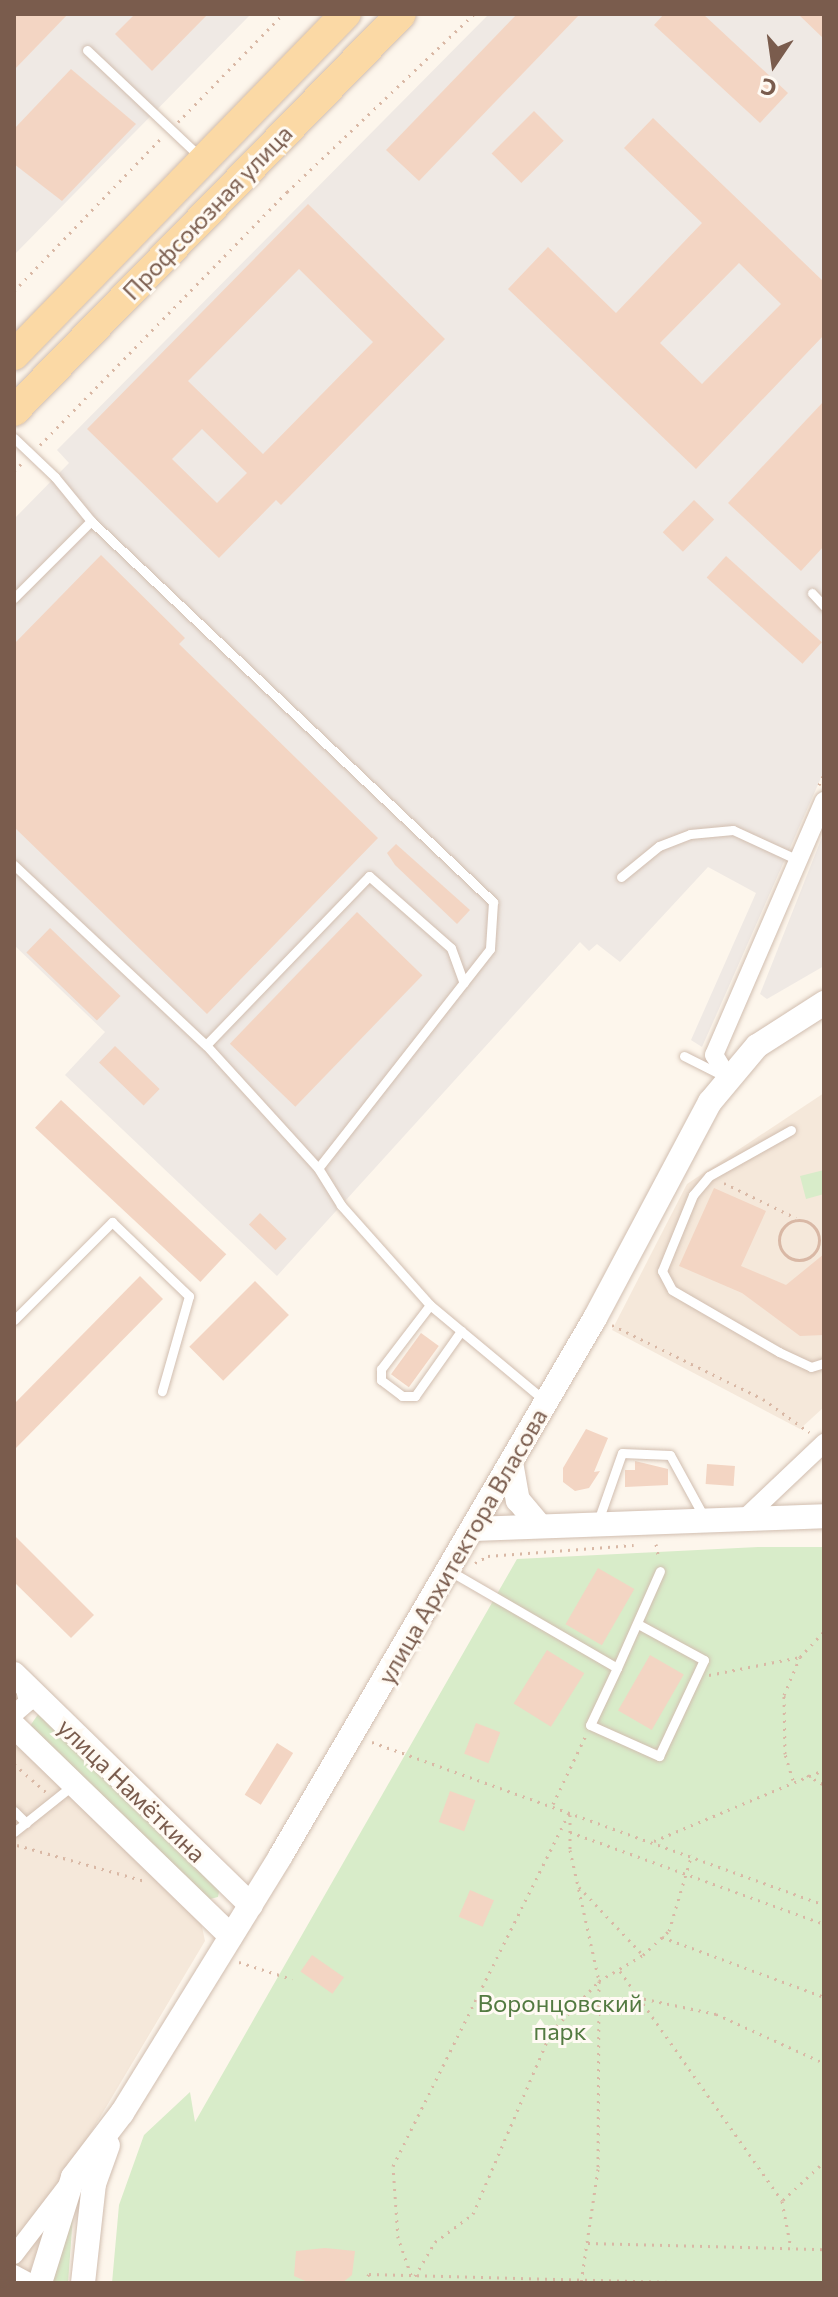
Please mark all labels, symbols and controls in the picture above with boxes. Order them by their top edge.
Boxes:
north arrow [734,24,814,104]
text: С [758,73,779,103]
street label: Профсоюзная улица [116,119,298,305]
street label: улица Архитектора Власова [371,1403,553,1689]
street label: улица Намёткина [52,1712,212,1868]
park label: Воронцовский парк [477,1989,643,2045]

